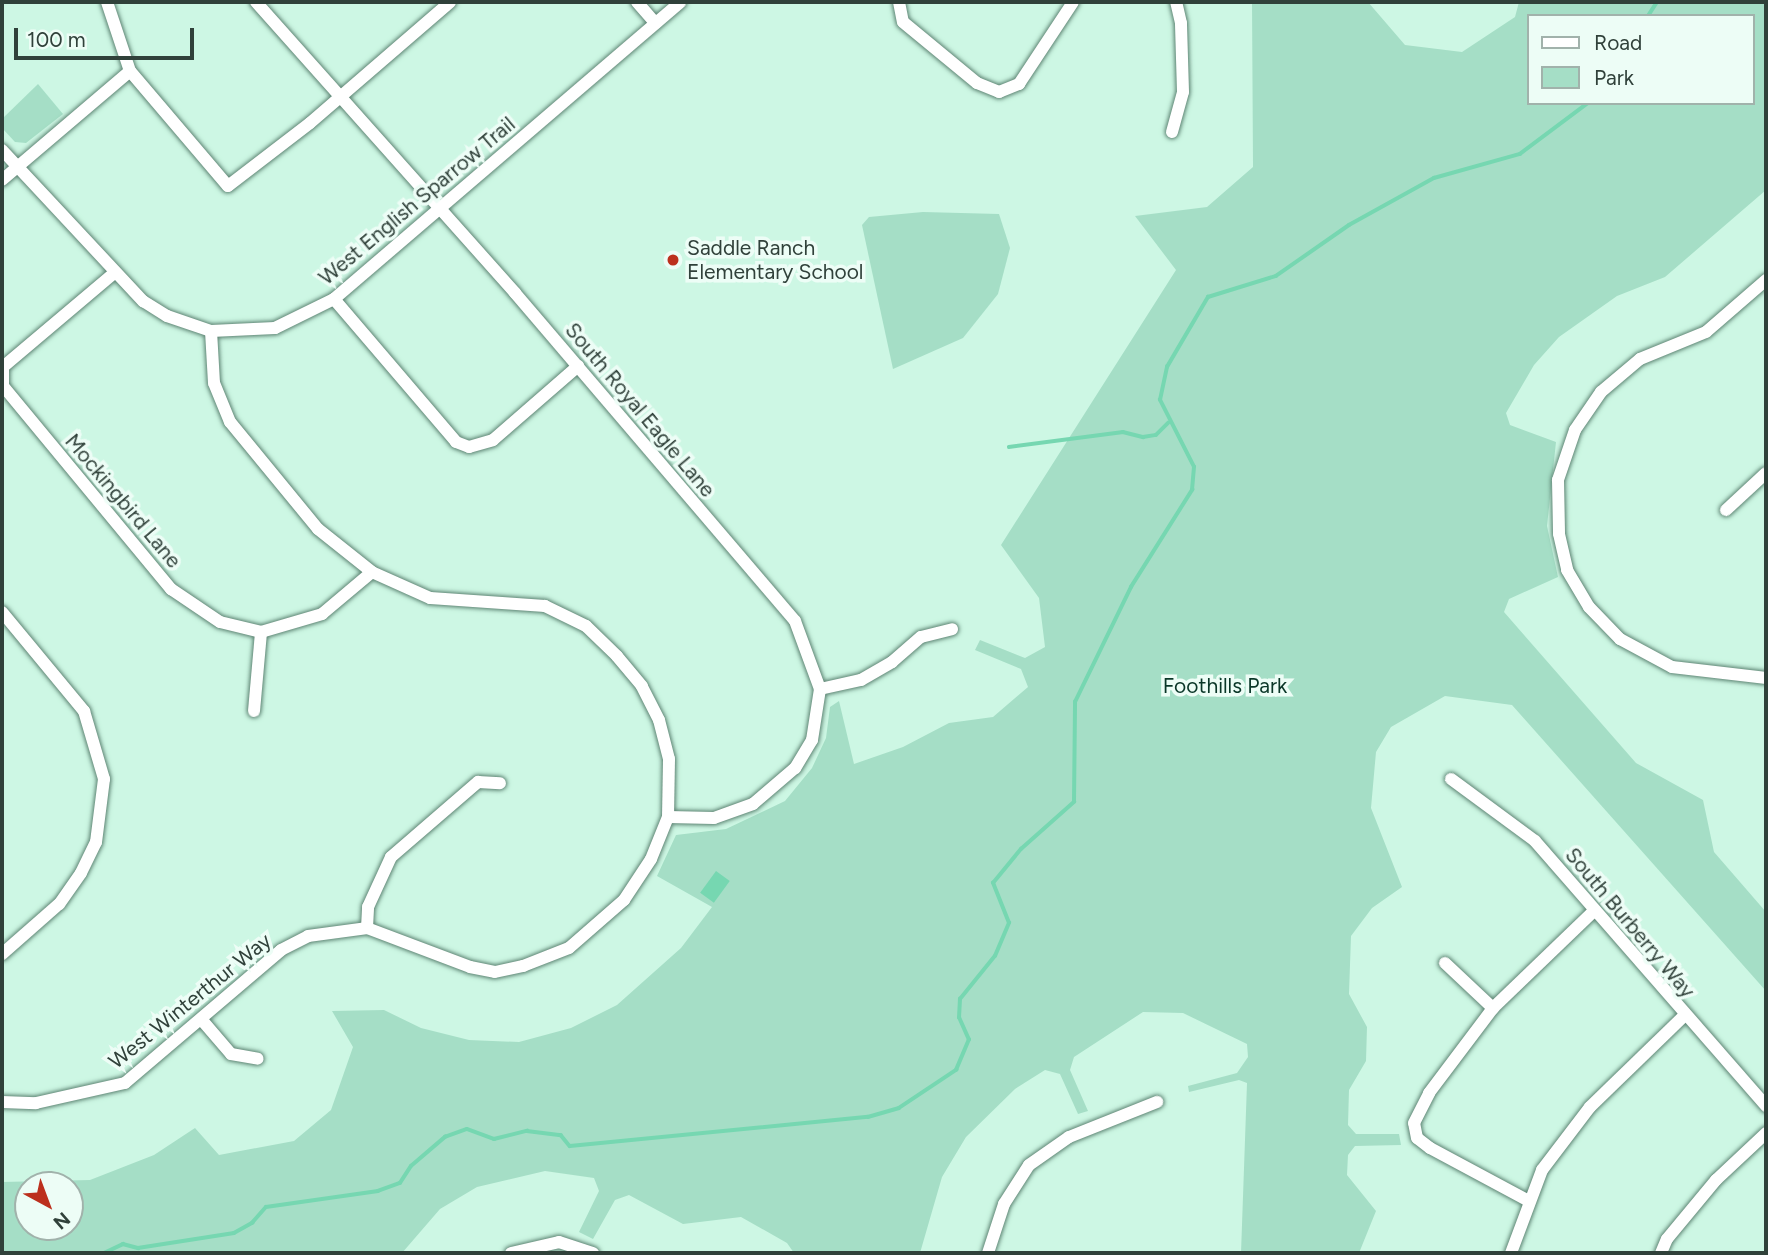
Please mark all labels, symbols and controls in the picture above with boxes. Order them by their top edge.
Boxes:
scale bar [18,14,198,58]
legend [1526,14,1754,105]
text: 100 m [27,27,86,52]
text: Road [1594,30,1642,55]
text: Park [1594,65,1634,90]
street label: West English Sparrow Trail [314,112,520,290]
place label: Saddle Ranch Elementary School [687,235,863,285]
marker: Saddle Ranch Elementary School [665,252,681,268]
street label: South Royal Eagle Lane [560,318,720,502]
street label: Mockingbird Lane [60,429,186,573]
park label: Foothills Park [1163,673,1287,699]
street label: South Burberry Way [1560,843,1700,1003]
street label: West Winterthur Way [104,928,276,1074]
north arrow [14,1171,84,1241]
text: N [49,1207,75,1234]

